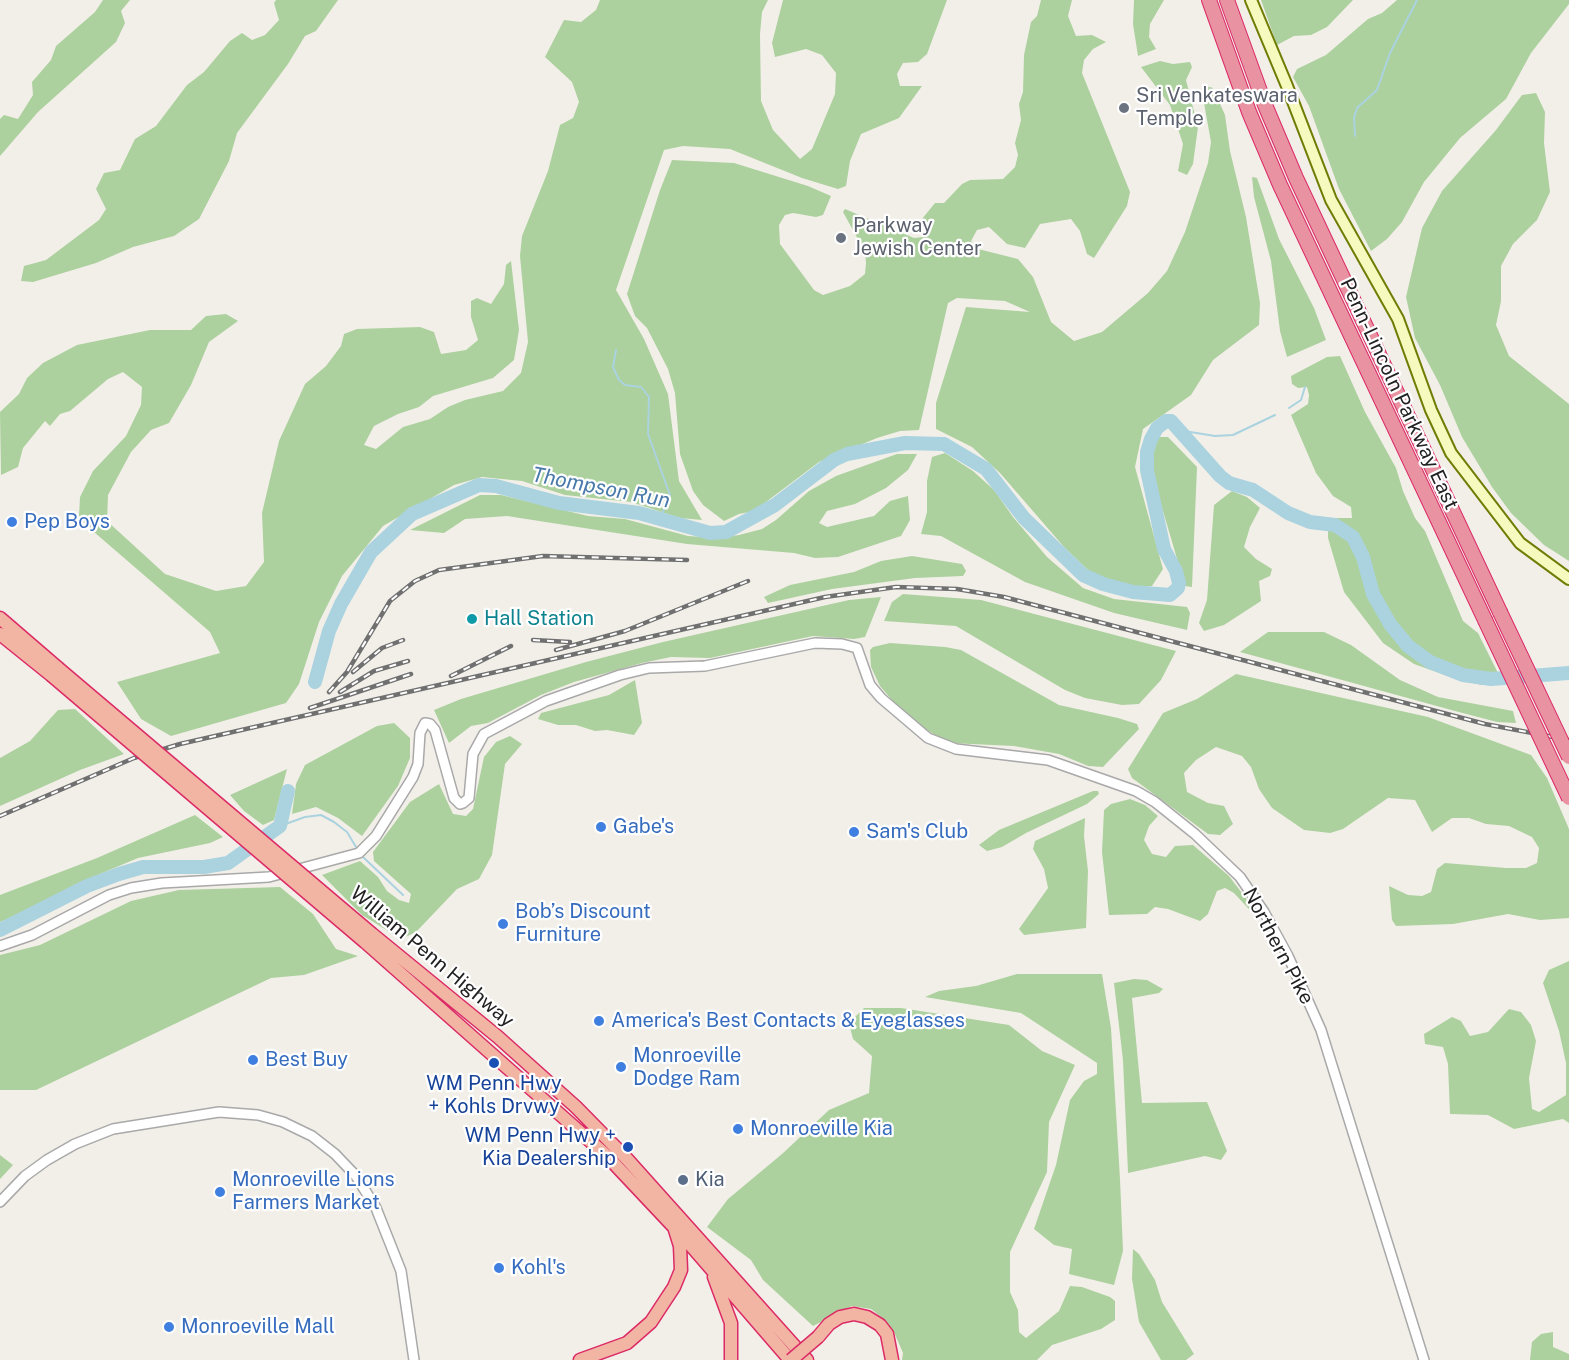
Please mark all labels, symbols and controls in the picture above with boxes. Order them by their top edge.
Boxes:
place label: Sri Venkateswara Temple [1136,84,1298,131]
marker: Sri Venkateswara Temple [1117,101,1131,115]
place label: Parkway Jewish Center [853,214,982,261]
marker: Parkway Jewish Center [834,231,848,245]
street label: Penn-Lincoln Parkway East [1335,274,1463,514]
water label: Thompson Run [530,462,672,514]
place label: Pep Boys [24,510,110,534]
marker: Pep Boys [5,515,19,529]
place label: Hall Station [484,607,594,631]
marker: Hall Station [465,612,479,626]
place label: Gabe's [613,815,674,839]
marker: Gabe's [594,820,608,834]
place label: Sam's Club [866,820,968,844]
marker: Sam's Club [847,825,861,839]
street label: William Penn Highway [345,881,519,1033]
street label: Northern Pike [1237,884,1319,1008]
place label: Bob’s Discount Furniture [515,900,651,947]
marker: Bob’s Discount Furniture [496,917,510,931]
place label: America's Best Contacts & Eyeglasses [611,1009,965,1033]
marker: America's Best Contacts & Eyeglasses [592,1014,606,1028]
place label: Monroeville Dodge Ram [633,1044,741,1091]
place label: Best Buy [265,1048,348,1072]
marker: Best Buy [246,1053,260,1067]
marker: WM Penn Hwy + Kohls Drvwy [487,1056,501,1070]
marker: Monroeville Dodge Ram [614,1060,628,1074]
place label: WM Penn Hwy + Kohls Drvwy [426,1072,562,1119]
place label: Monroeville Kia [750,1117,893,1141]
marker: Monroeville Kia [731,1122,745,1136]
place label: WM Penn Hwy + Kia Dealership [465,1124,616,1171]
marker: WM Penn Hwy + Kia Dealership [621,1140,635,1154]
place label: Monroeville Lions Farmers Market [232,1168,395,1215]
place label: Kia [695,1168,725,1192]
marker: Kia [676,1173,690,1187]
marker: Monroeville Lions Farmers Market [213,1185,227,1199]
place label: Kohl's [511,1256,566,1280]
marker: Kohl's [492,1261,506,1275]
place label: Monroeville Mall [181,1315,335,1339]
marker: Monroeville Mall [162,1320,176,1334]

